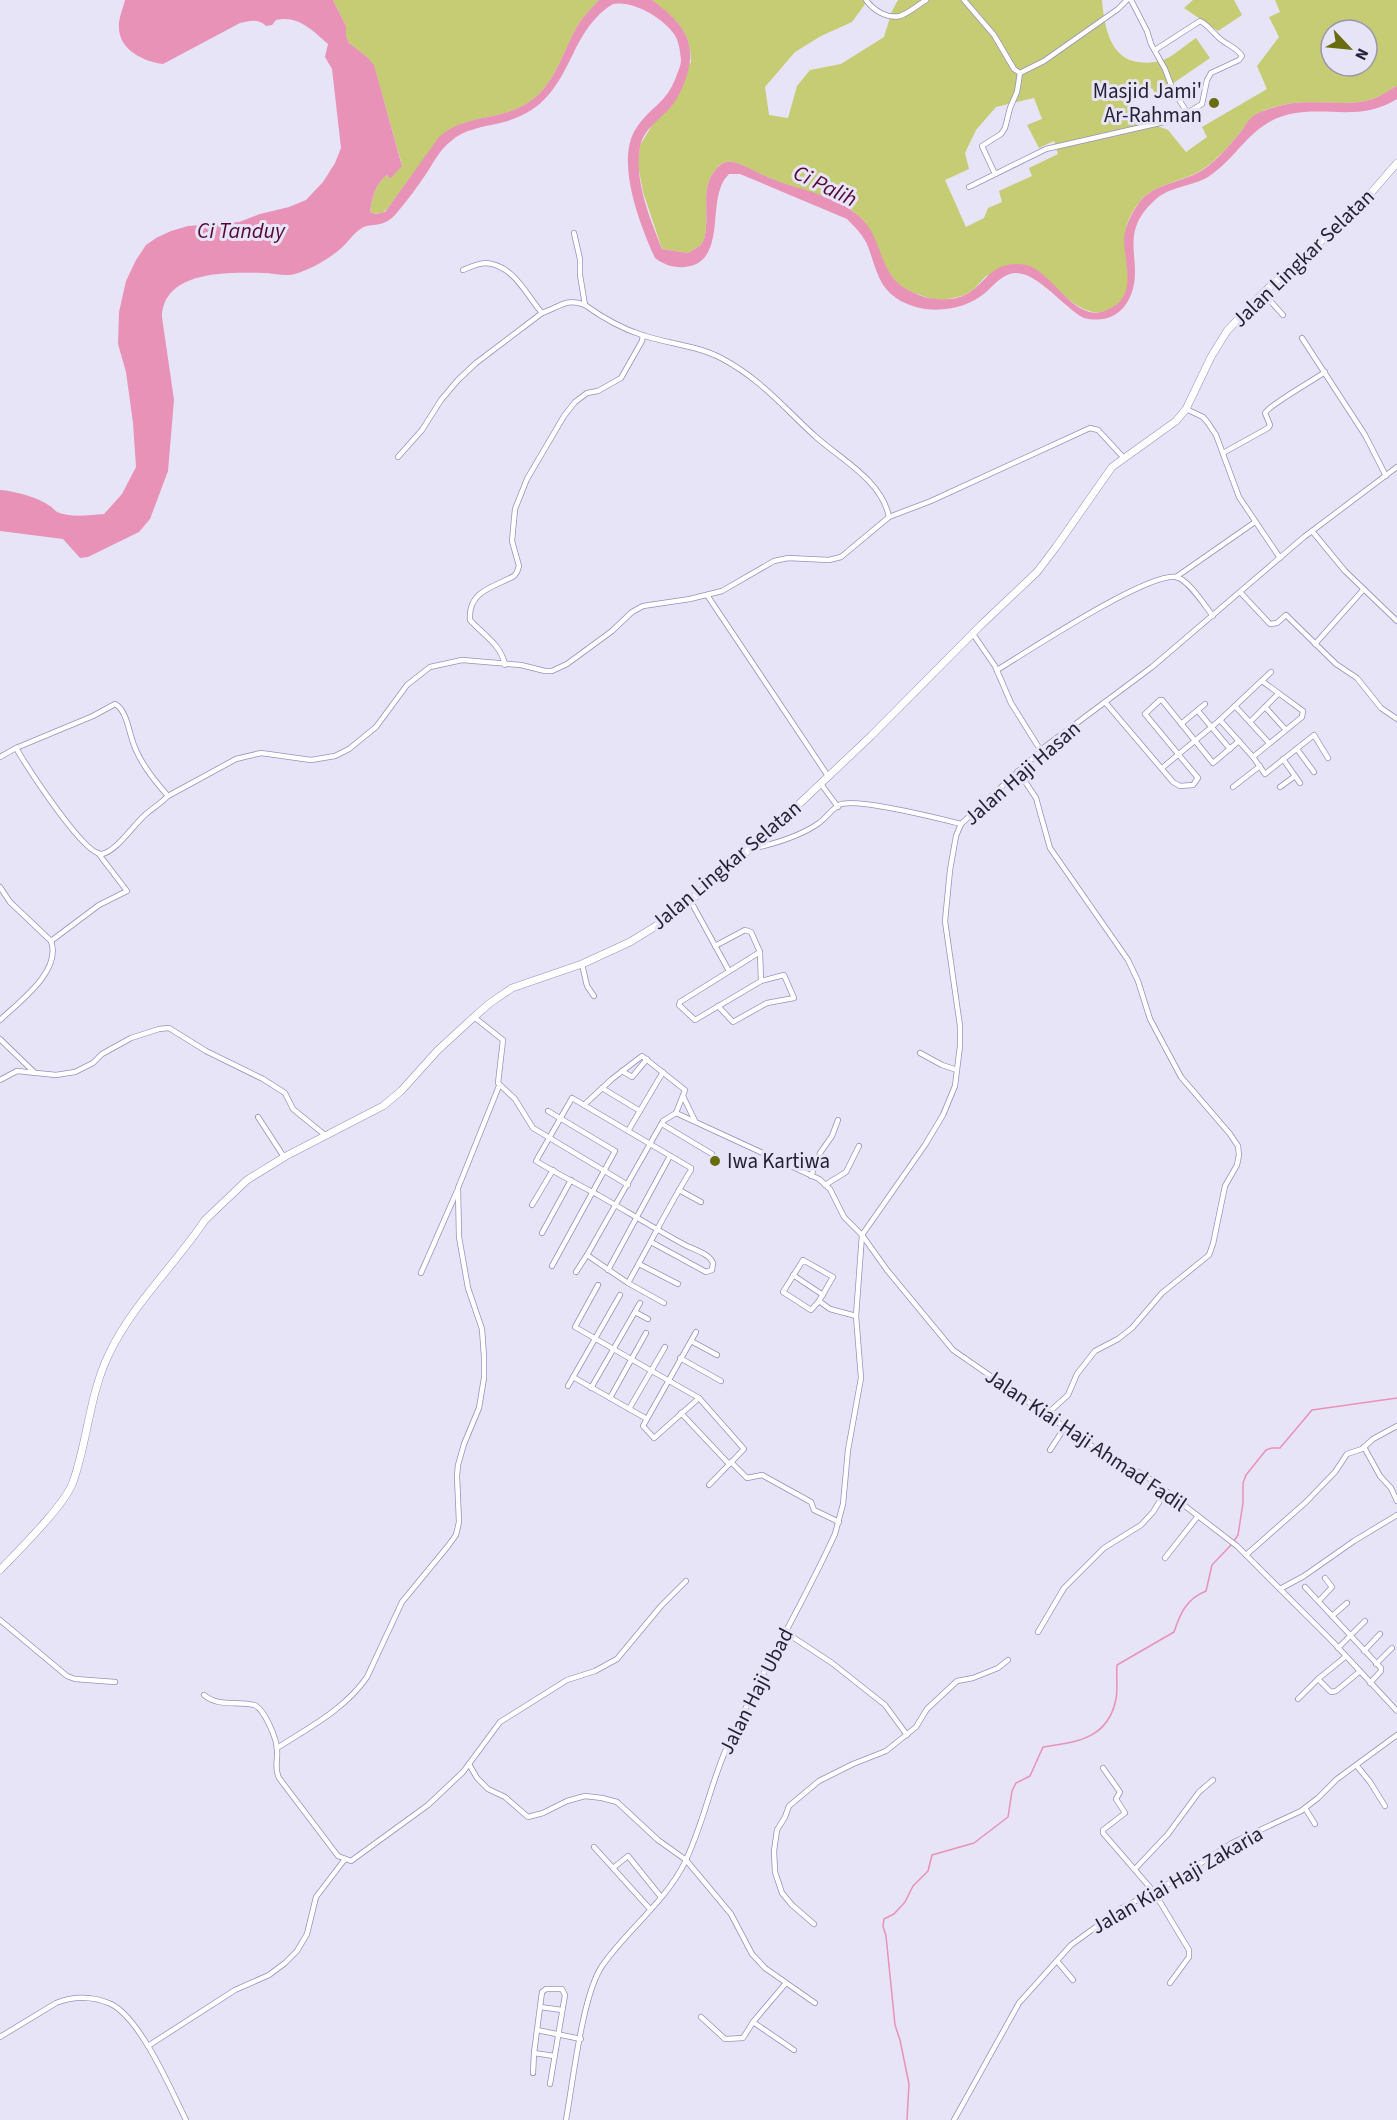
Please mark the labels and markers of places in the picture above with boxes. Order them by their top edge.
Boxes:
place label: Masjid Jami' Ar-Rahman [1093,76,1202,130]
marker: Masjid Jami' Ar-Rahman [1207,96,1221,110]
place label: Iwa Kartiwa [727,1146,830,1176]
marker: Iwa Kartiwa [708,1154,722,1168]

